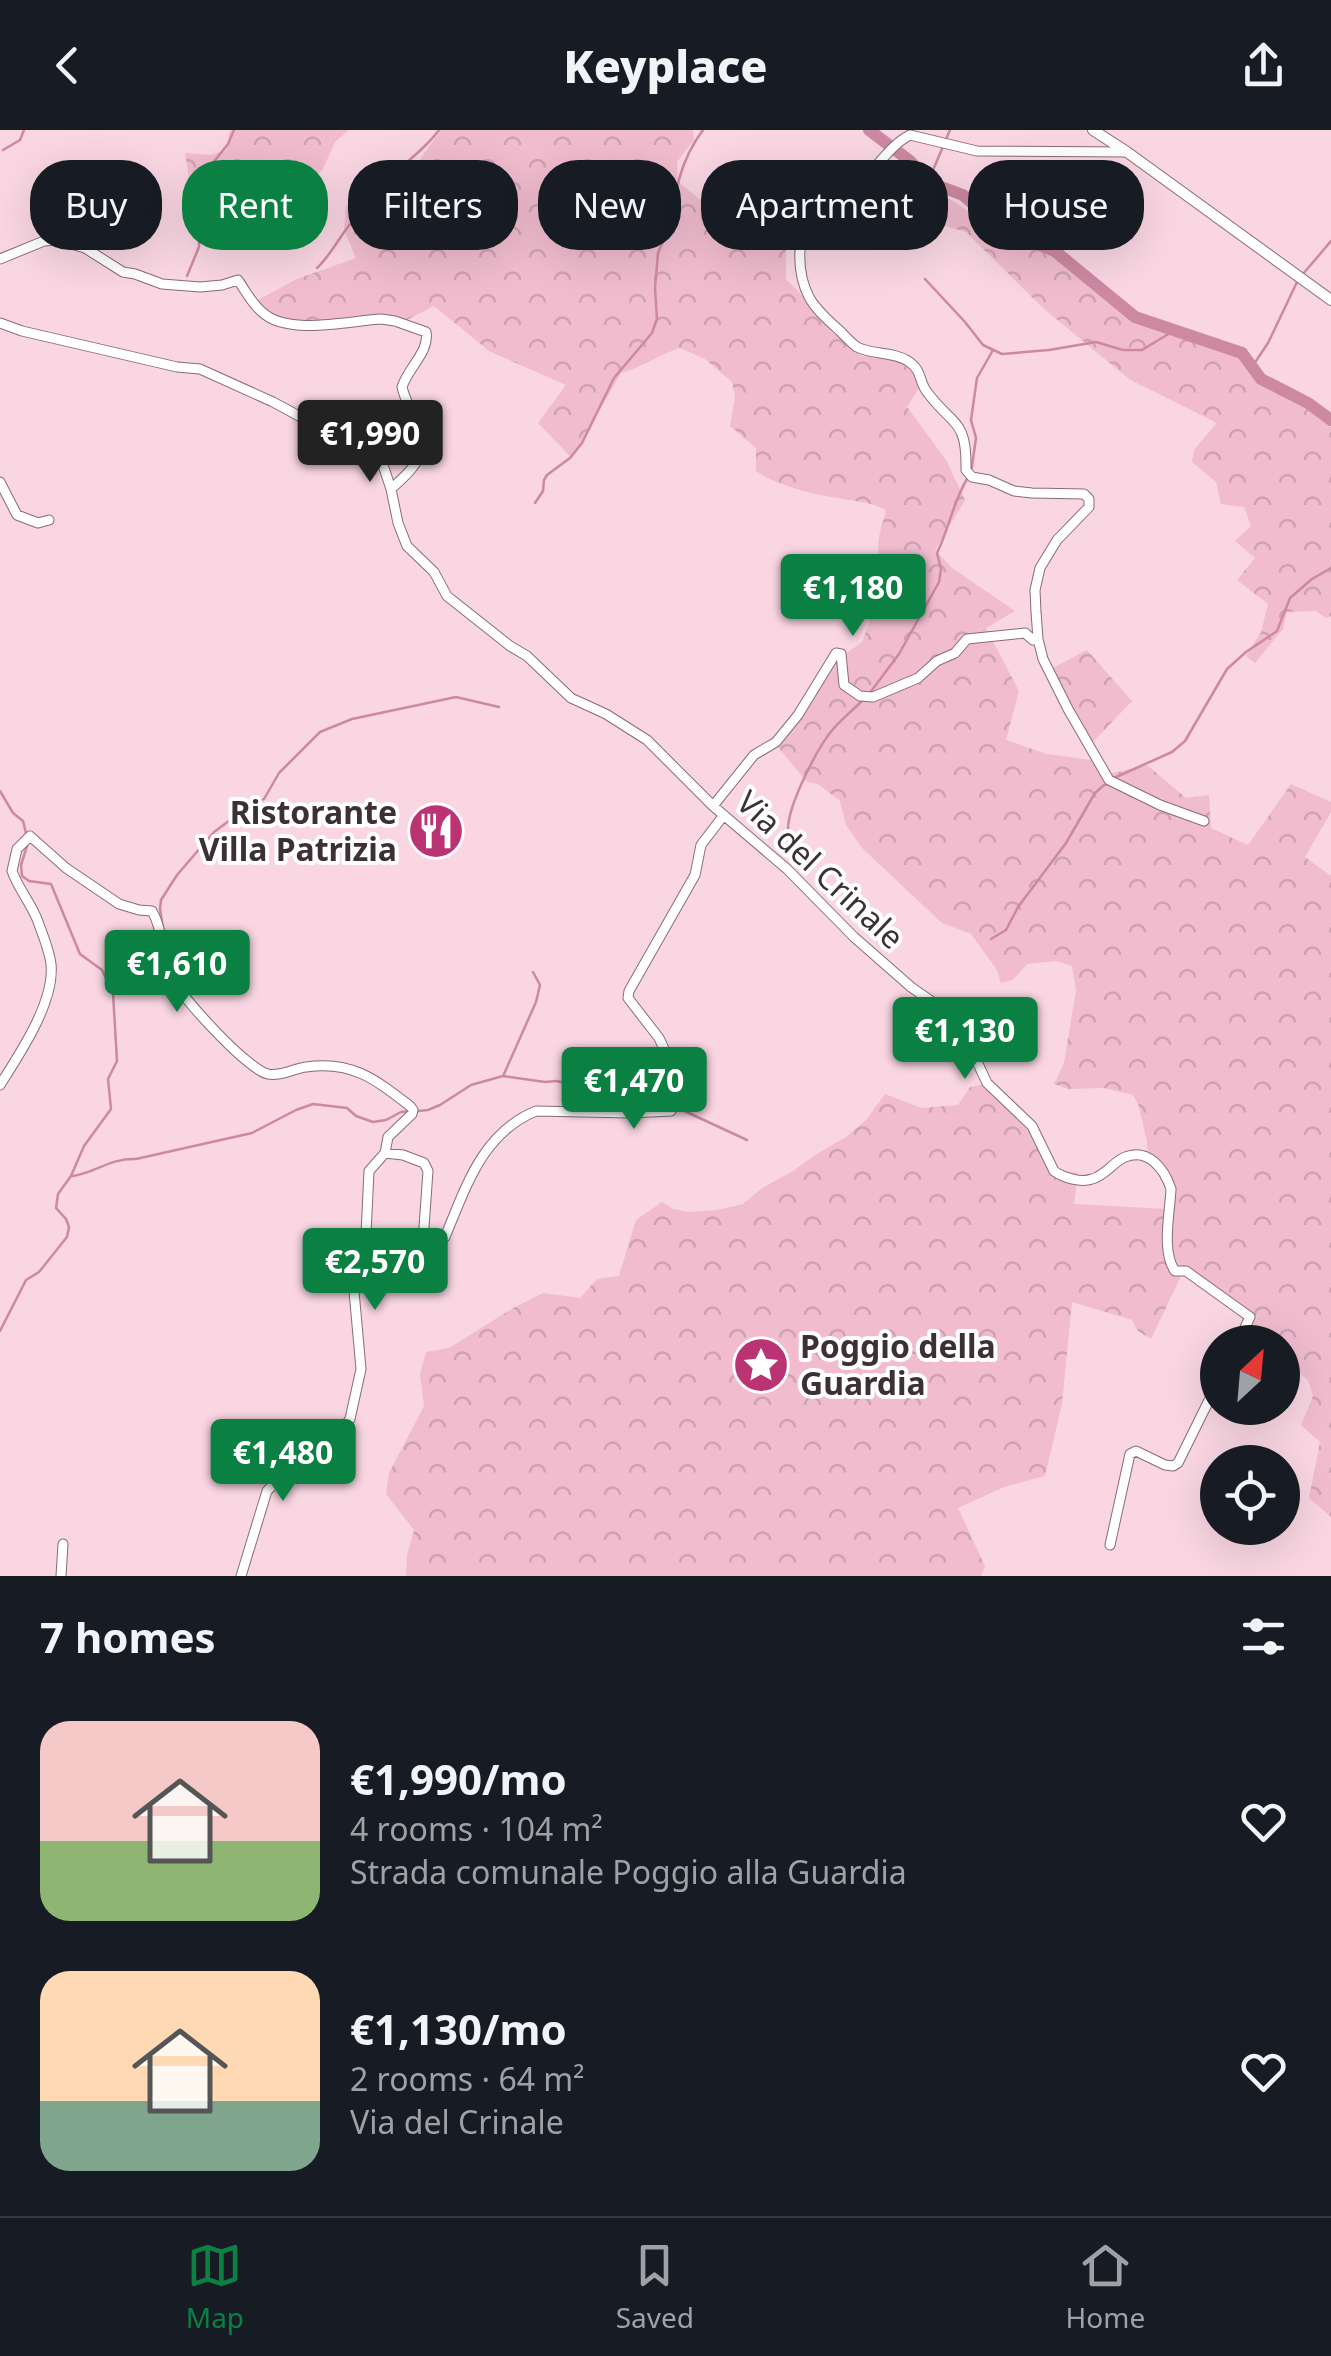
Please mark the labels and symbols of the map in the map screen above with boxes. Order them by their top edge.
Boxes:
pin: €1,990 [289,400,451,485]
pin: €1,180 [772,554,934,639]
street label: Via del Crinale [728,780,914,958]
place label: Ristorante Villa Patrizia [199,790,397,870]
restaurant icon: Ristorante Villa Patrizia [406,801,466,861]
pin: €1,610 [96,930,258,1015]
pin: €1,130 [884,997,1046,1082]
pin: €1,470 [553,1047,715,1132]
pin: €2,570 [294,1228,456,1313]
place label: Poggio della Guardia [800,1324,996,1404]
north arrow [1200,1325,1300,1425]
place icon: Poggio della Guardia [731,1335,791,1395]
pin: €1,480 [202,1419,364,1504]

